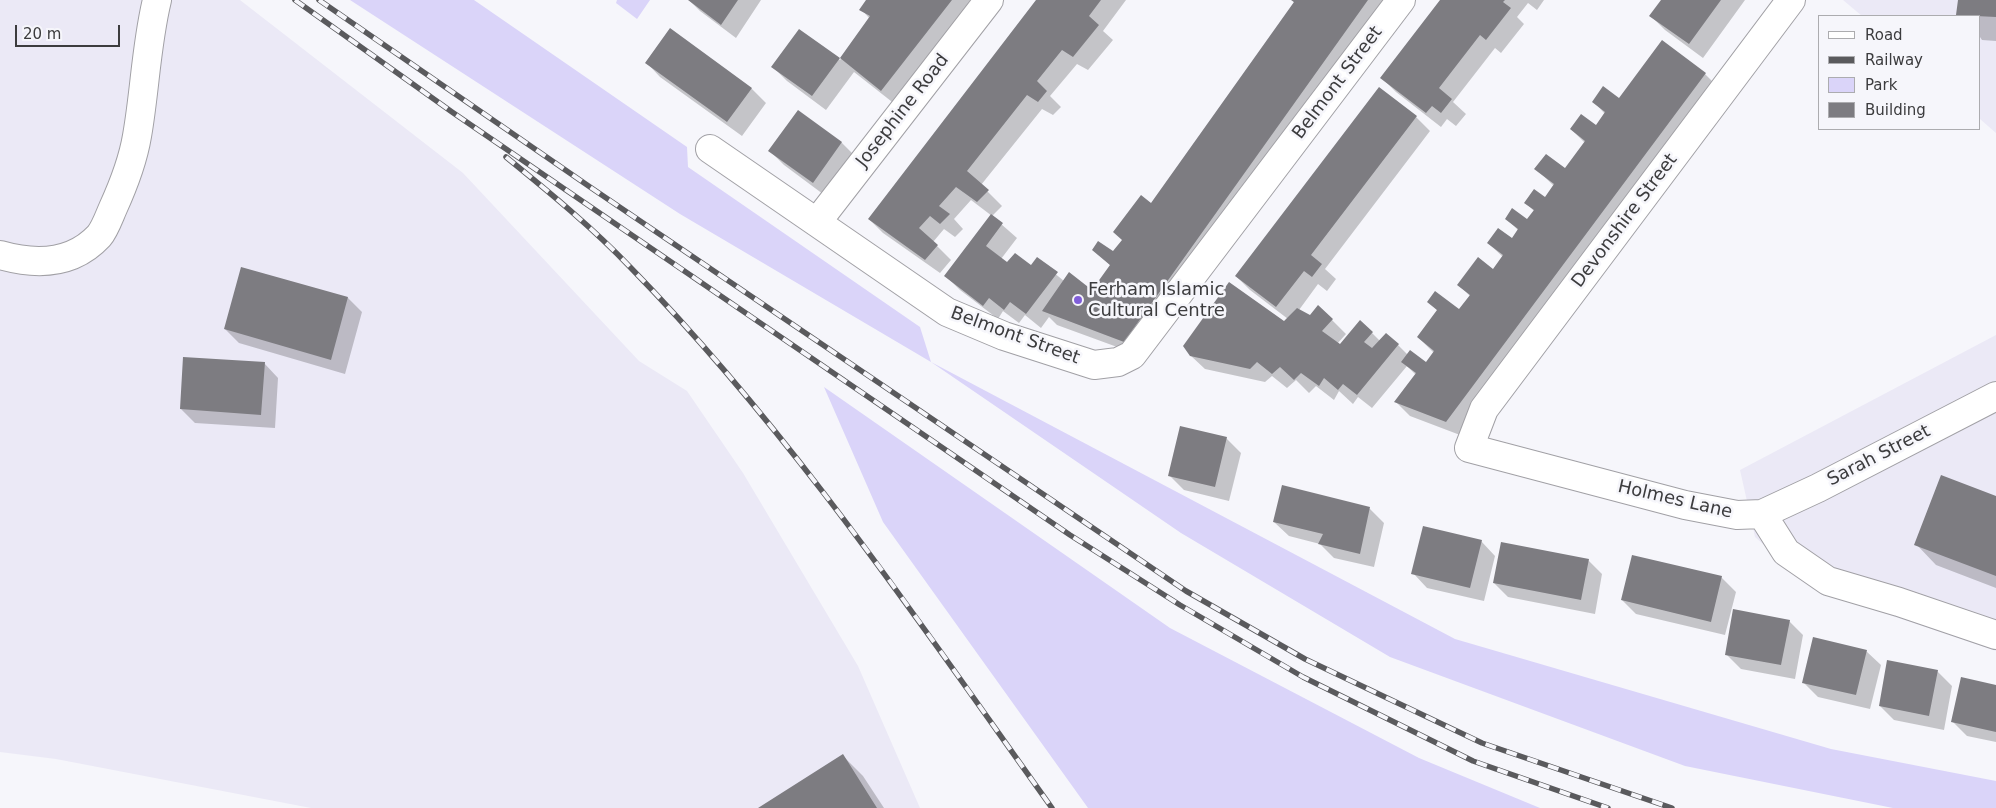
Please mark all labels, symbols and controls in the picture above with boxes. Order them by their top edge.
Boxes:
scale bar [18,15,122,47]
legend [1818,15,1981,130]
street label: Belmont Street [1288,22,1388,144]
text: 20 m [23,25,61,43]
text: Road [1865,26,1903,44]
street label: Josephine Road [852,50,954,172]
text: Railway [1865,51,1923,69]
text: Park [1865,76,1897,94]
text: Building [1865,101,1926,119]
street label: Devonshire Street [1568,150,1682,292]
place label: Ferham Islamic Cultural Centre [1088,279,1225,322]
marker: Ferham Islamic Cultural Centre [1072,294,1084,306]
street label: Belmont Street [947,303,1083,369]
street label: Sarah Street [1824,421,1934,491]
street label: Holmes Lane [1616,476,1734,524]

